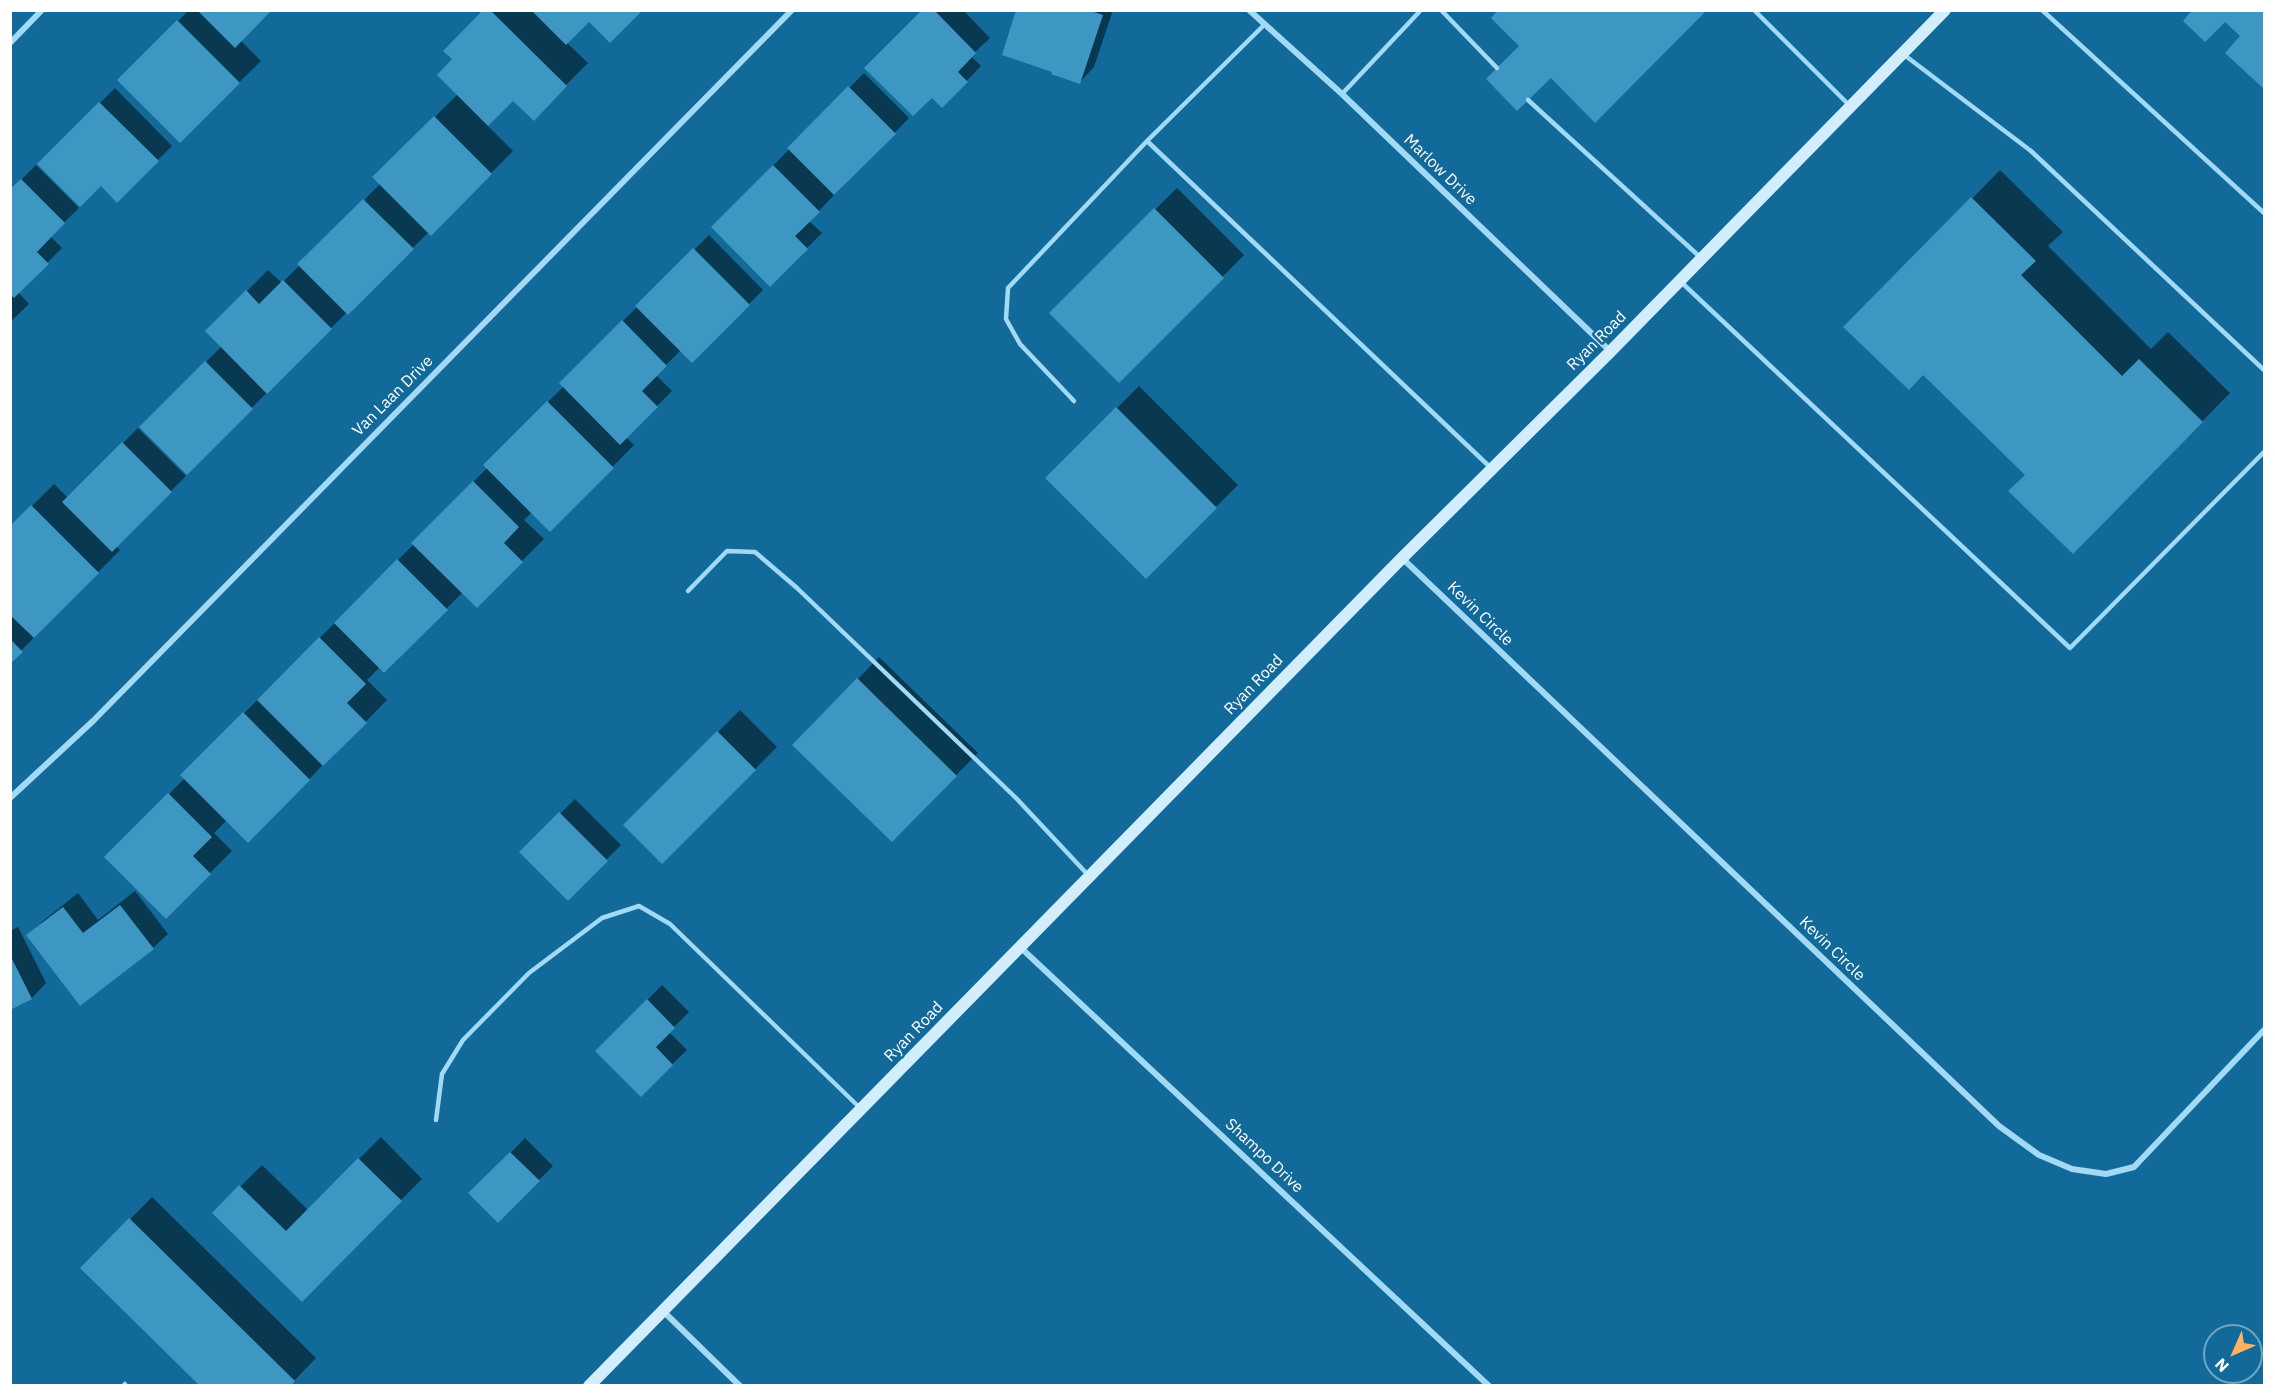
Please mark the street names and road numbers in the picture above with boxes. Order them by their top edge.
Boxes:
street label: Marlow Drive [1400,131,1480,209]
street label: Ryan Road [1563,307,1631,375]
street label: Van Laan Drive [349,352,437,440]
street label: Kevin Circle [1443,578,1517,650]
street label: Ryan Road [1221,651,1287,719]
street label: Kevin Circle [1795,913,1869,985]
street label: Ryan Road [881,998,947,1066]
street label: Shampo Drive [1221,1115,1307,1197]

